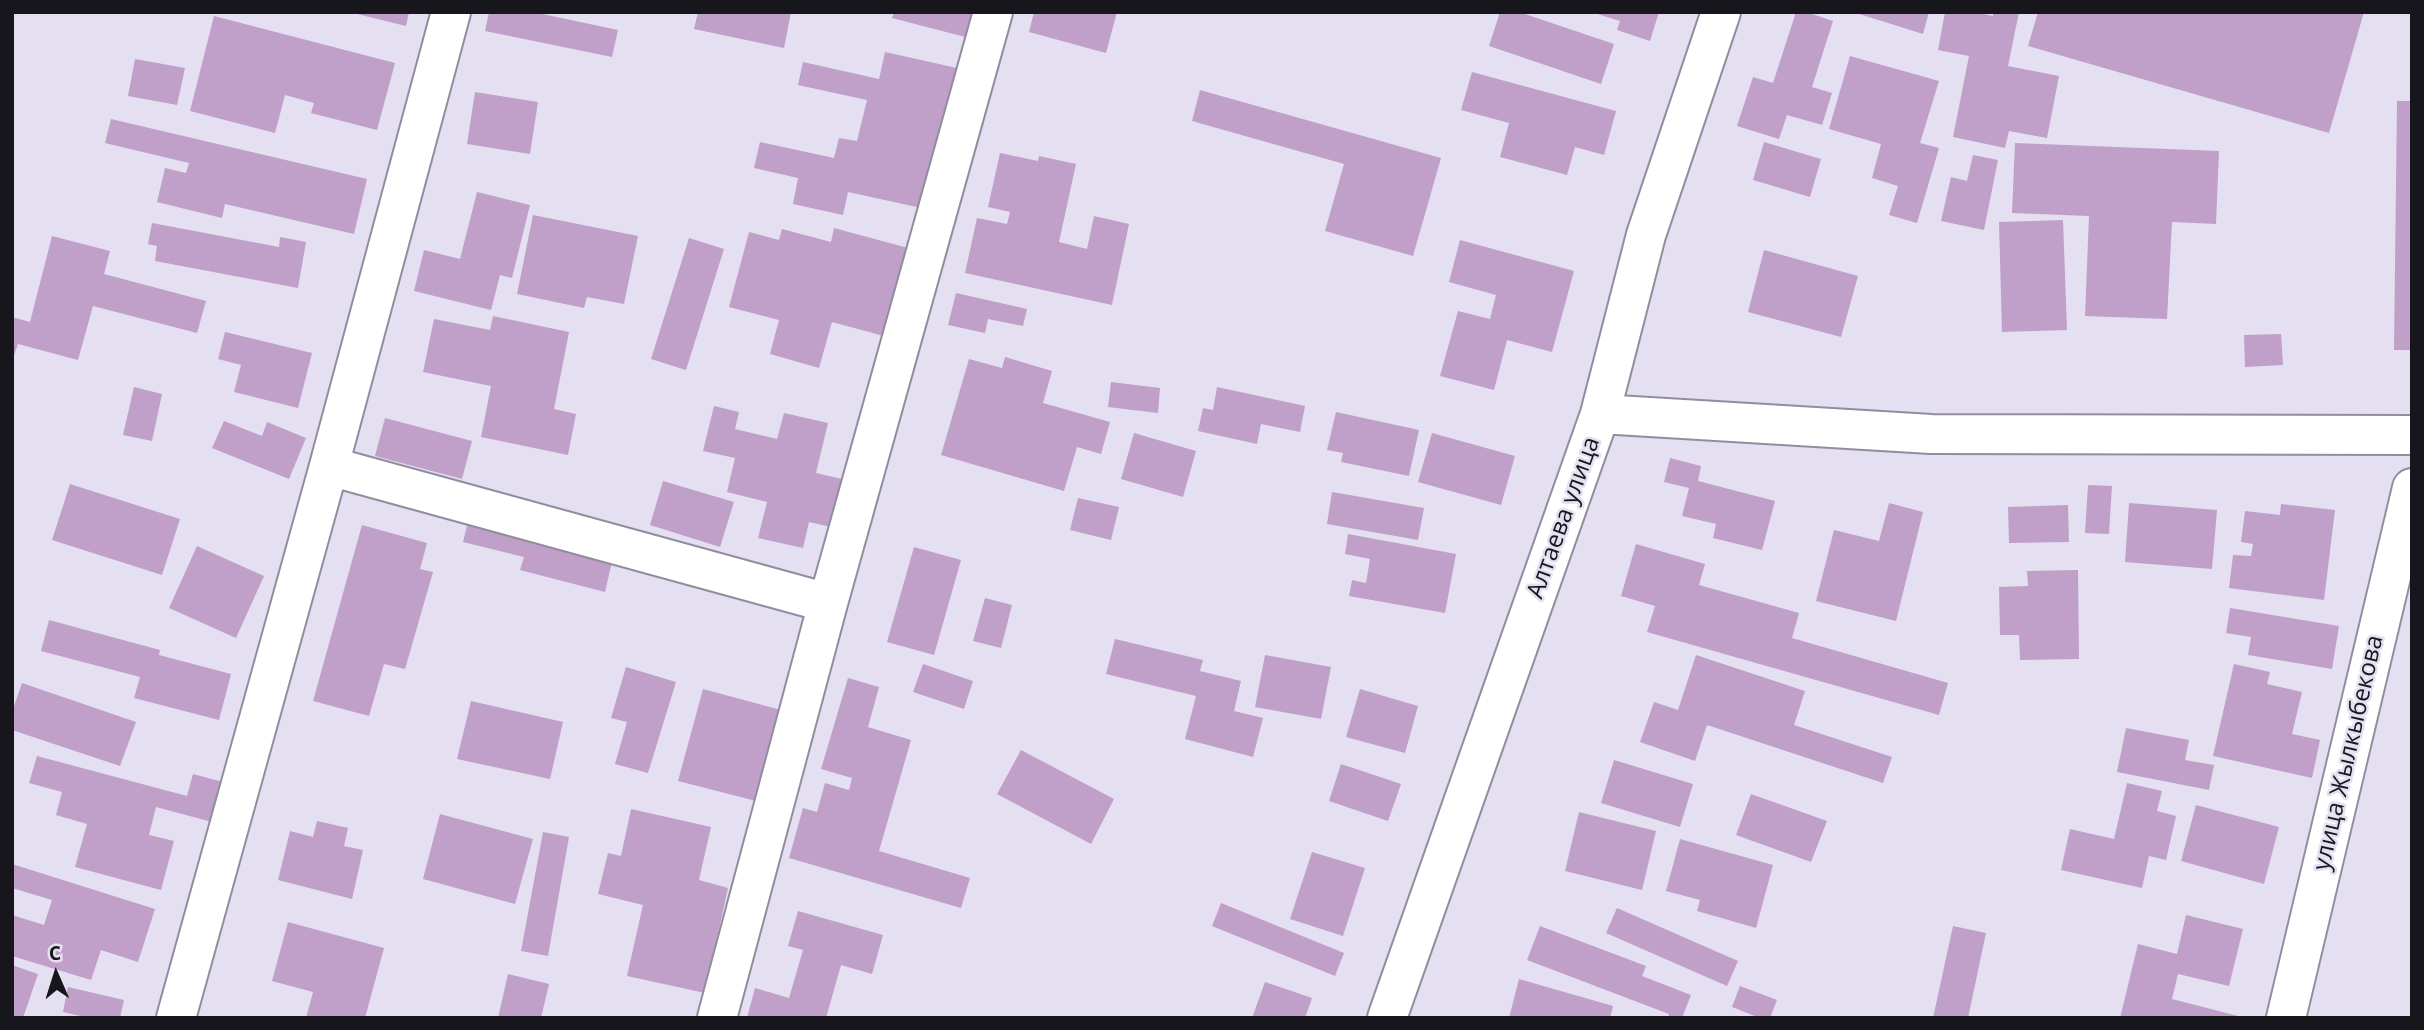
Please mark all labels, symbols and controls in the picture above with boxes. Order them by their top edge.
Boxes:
street label: Алтаева улица [1521,433,1607,603]
street label: улица Жылкыбекова [2308,633,2390,873]
north arrow [21,939,91,1009]
text: С [48,940,62,966]

